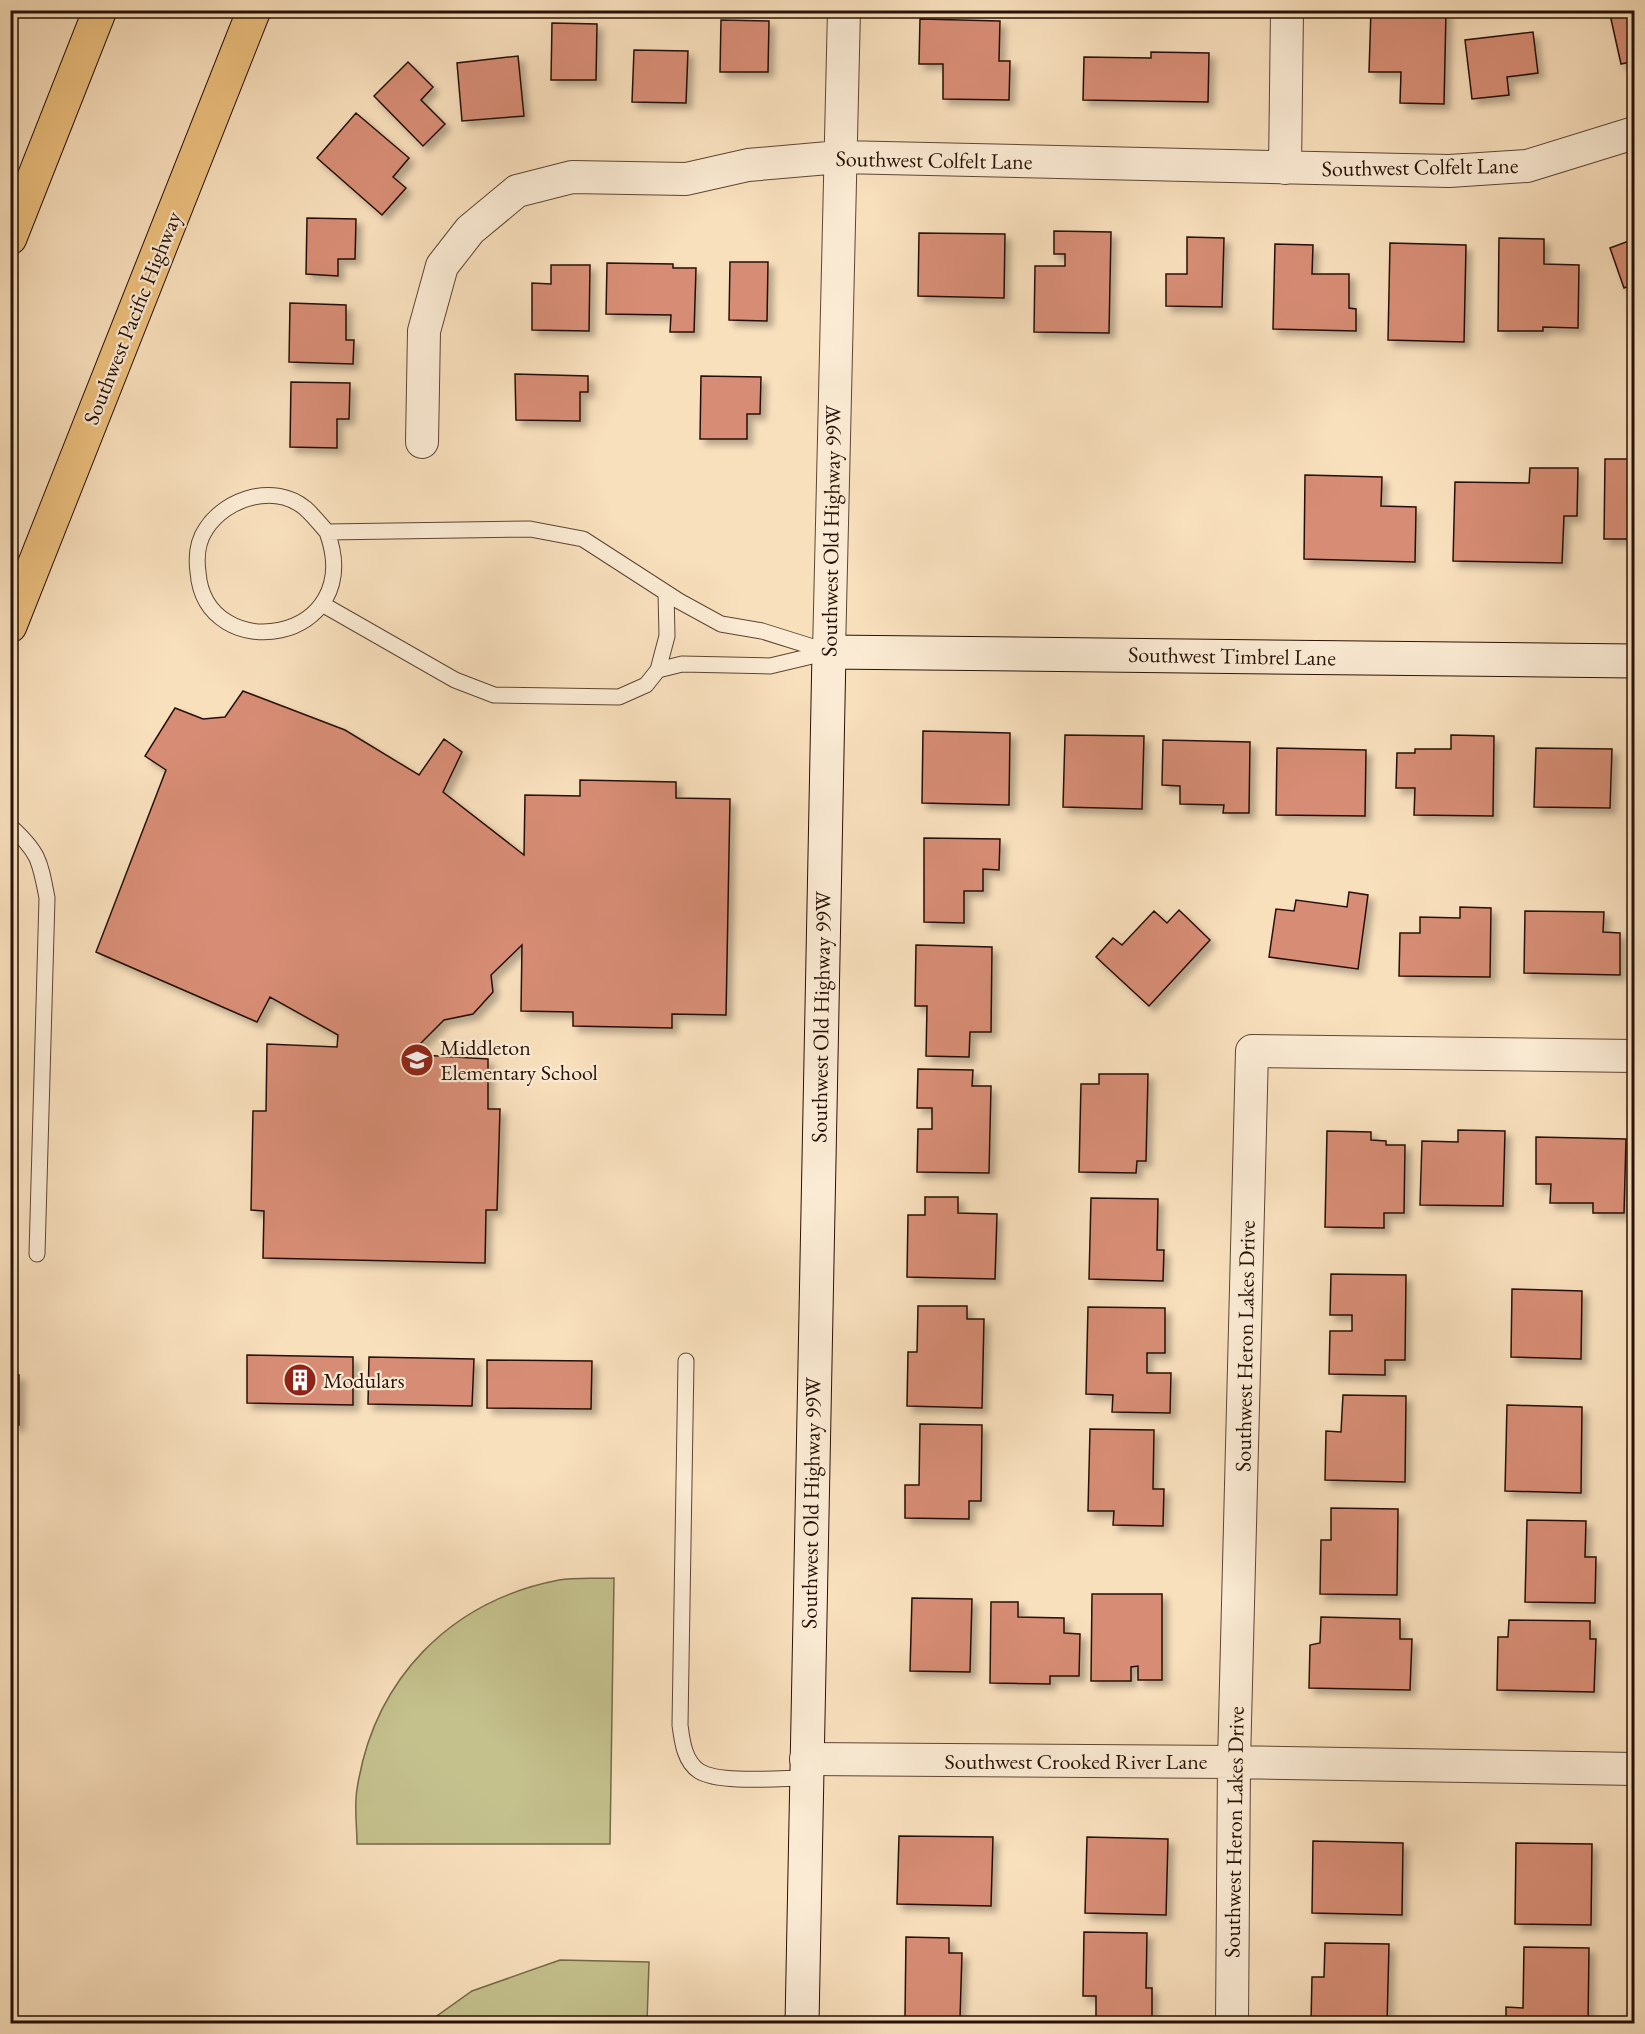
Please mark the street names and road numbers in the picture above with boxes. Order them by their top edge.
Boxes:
street label: Southwest Colfelt Lane [835,144,1033,176]
street label: Southwest Colfelt Lane [1321,151,1519,183]
street label: Southwest Pacific Highway [76,207,188,429]
street label: Southwest Old Highway 99W [814,404,848,657]
street label: Southwest Timbrel Lane [1128,640,1337,672]
street label: Southwest Old Highway 99W [804,890,838,1143]
street label: Southwest Heron Lakes Drive [1228,1220,1262,1472]
street label: Southwest Old Highway 99W [794,1376,828,1629]
street label: Southwest Heron Lakes Drive [1217,1706,1251,1958]
street label: Southwest Crooked River Lane [945,1747,1208,1776]

